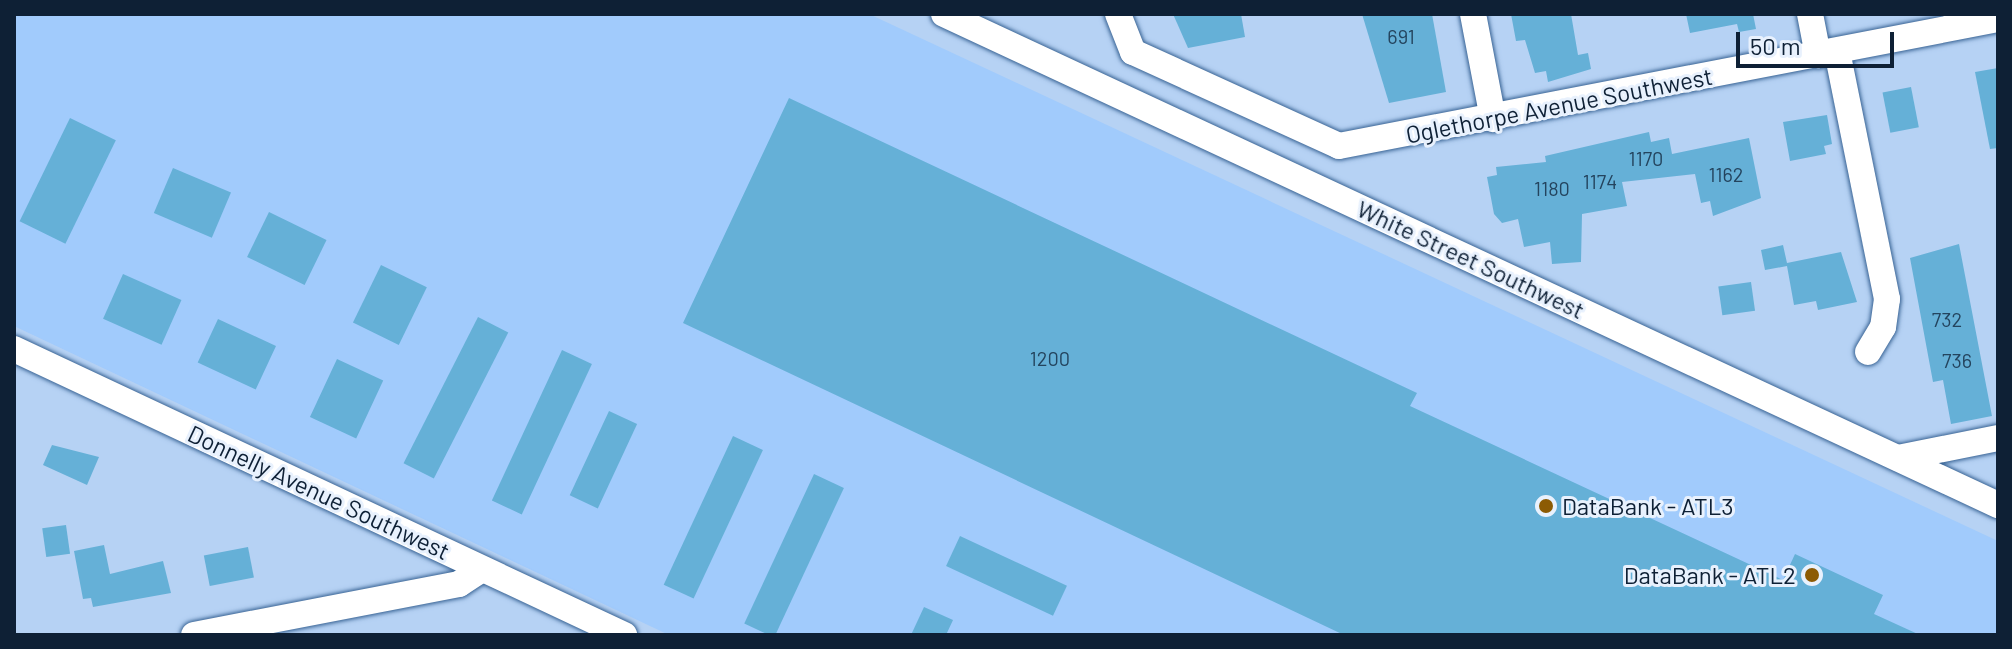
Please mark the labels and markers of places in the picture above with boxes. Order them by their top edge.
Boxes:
place label: DataBank - ATL3 [1562,492,1734,520]
marker: DataBank - ATL3 [1537,497,1555,515]
place label: DataBank - ATL2 [1624,561,1796,589]
marker: DataBank - ATL2 [1803,566,1821,584]

